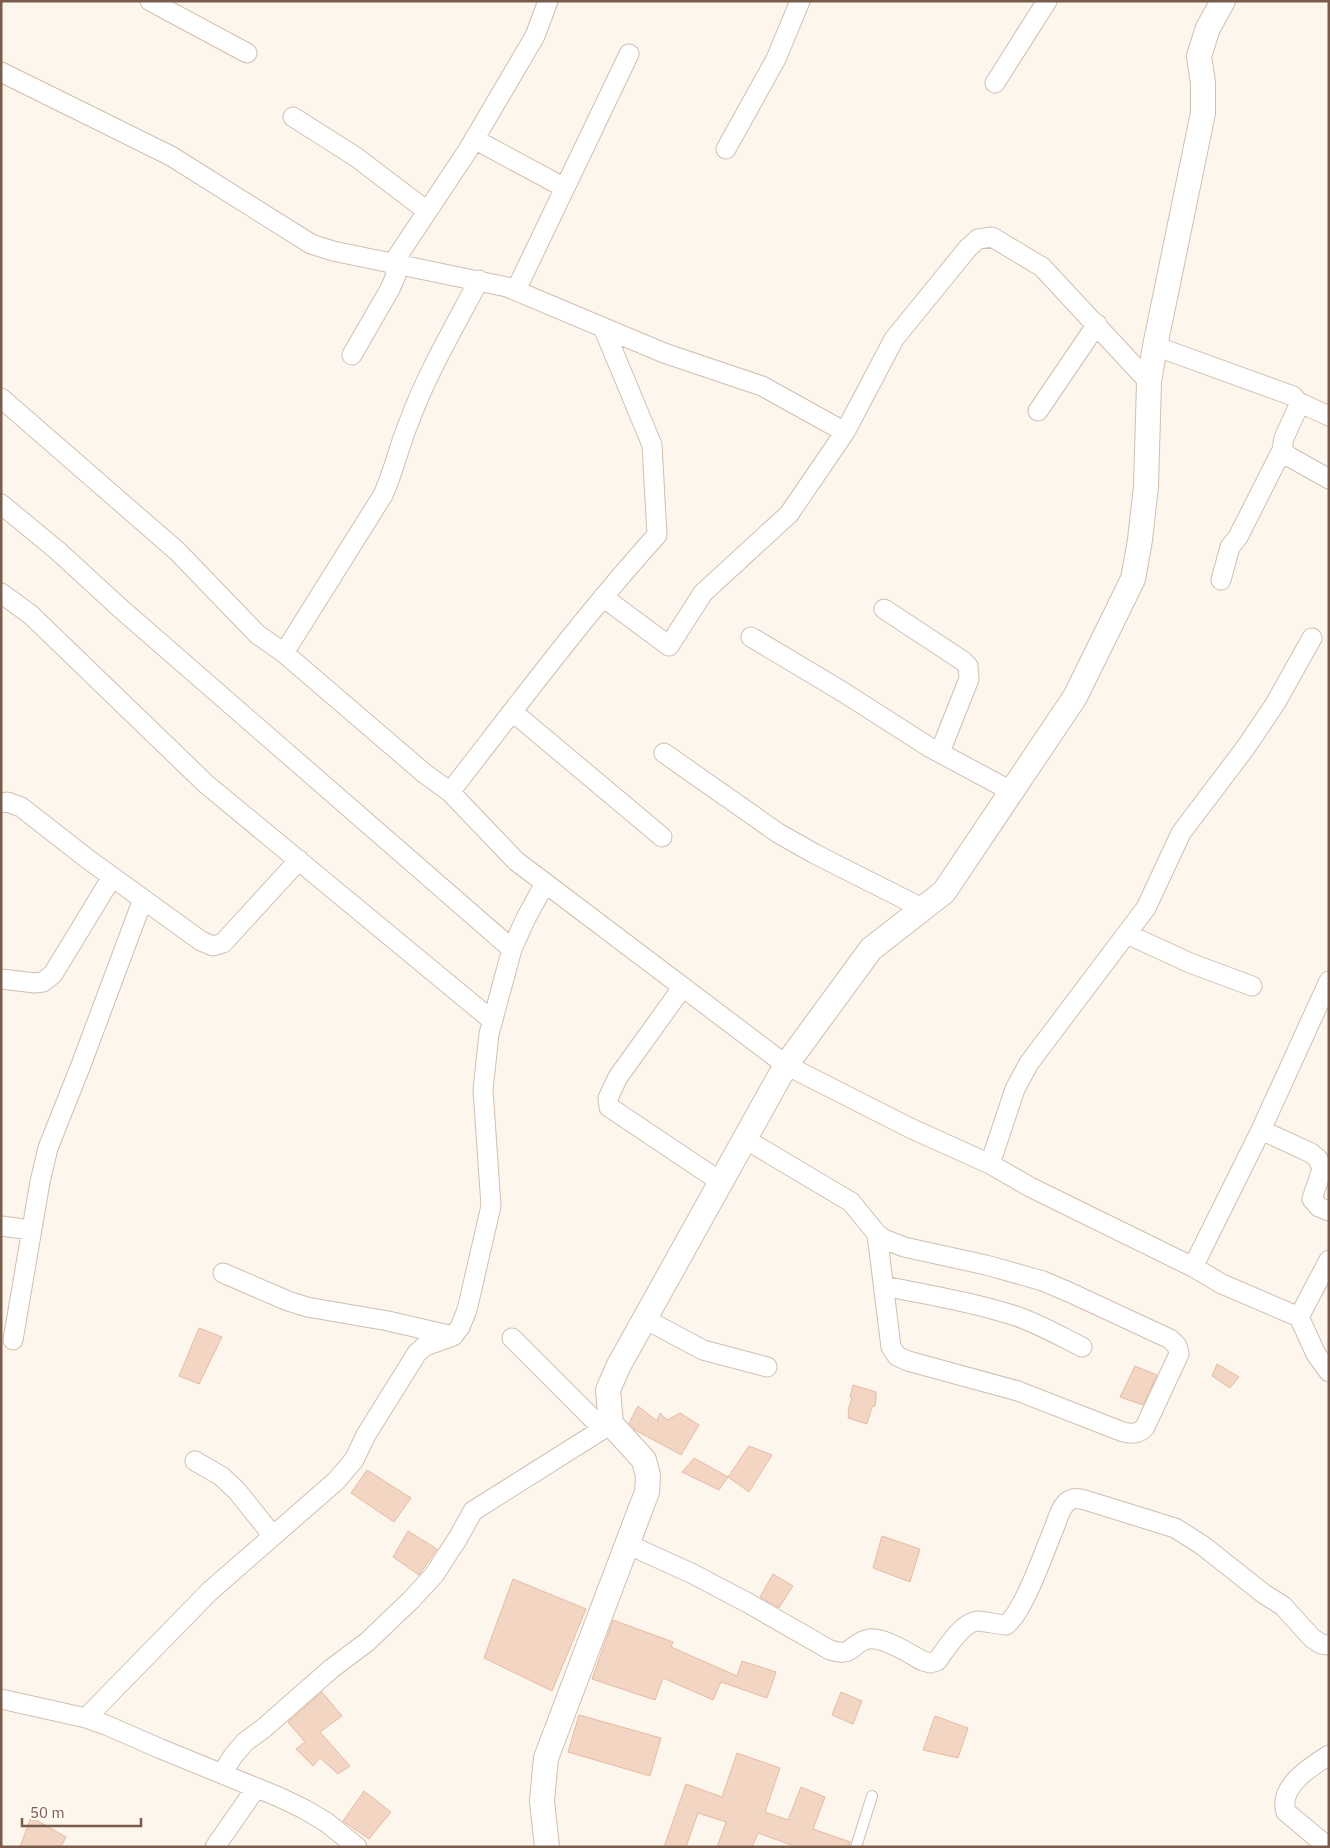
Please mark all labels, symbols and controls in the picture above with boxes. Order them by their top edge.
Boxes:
scale bar [22,1796,141,1828]
text: 50 m [30,1803,65,1822]

